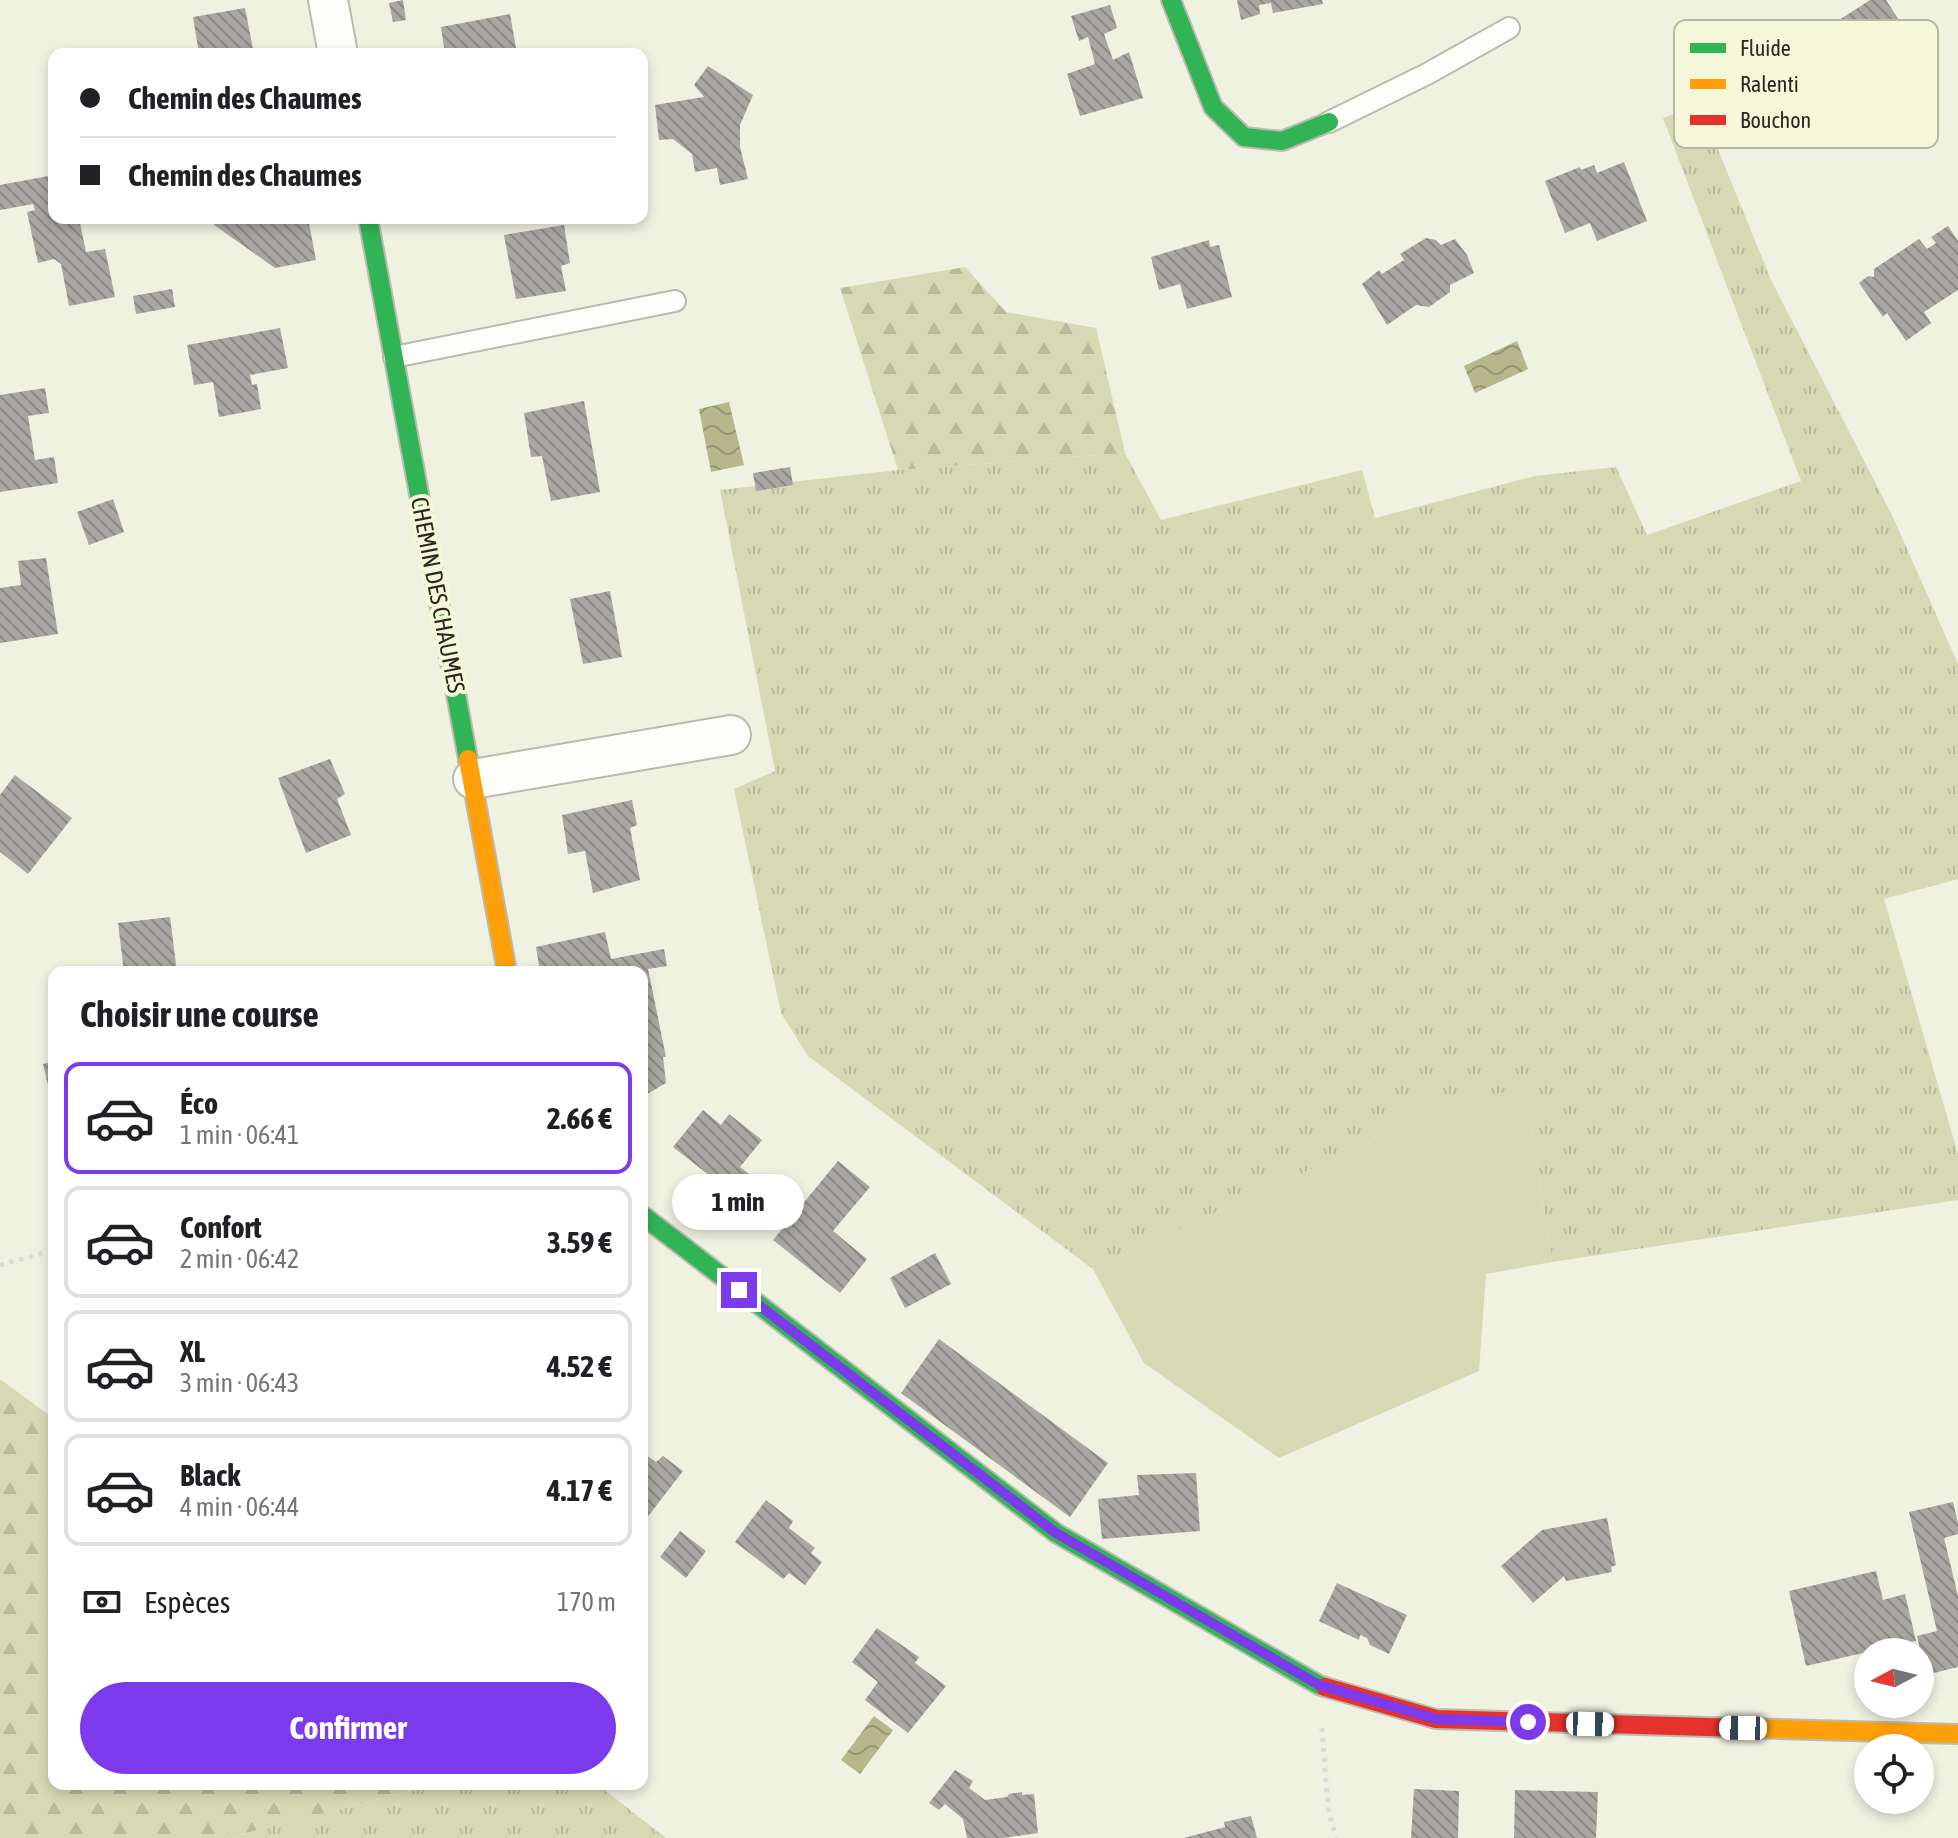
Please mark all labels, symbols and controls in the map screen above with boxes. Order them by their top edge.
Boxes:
legend [1674,20,1938,148]
text: Fluide [1740,35,1791,61]
text: Ralenti [1740,71,1799,97]
text: Chemin des Chaumes [128,81,362,115]
text: Bouchon [1740,107,1811,133]
text: Chemin des Chaumes [128,158,362,192]
street label: CHEMIN DES CHAUMES [406,495,470,695]
text: Choisir une course [80,993,319,1035]
icon: car [84,1082,156,1154]
text: Éco [180,1086,218,1120]
text: 2.66 € [547,1101,612,1135]
text: 1 min · 06:41 [180,1120,299,1150]
callout: 1 min [673,1174,805,1230]
text: 1 min [711,1187,765,1217]
icon: car [84,1206,156,1278]
text: Confort [180,1210,262,1244]
text: 3.59 € [547,1225,612,1259]
text: 2 min · 06:42 [180,1244,299,1274]
route end [721,1272,757,1308]
icon: car [84,1330,156,1402]
text: XL [180,1334,205,1368]
text: 4.52 € [547,1349,612,1383]
text: 3 min · 06:43 [180,1368,299,1398]
icon: car [84,1454,156,1526]
text: Black [180,1458,240,1492]
text: 4.17 € [547,1473,612,1507]
text: 4 min · 06:44 [180,1492,299,1522]
icon: cash [80,1580,124,1624]
text: Espèces [144,1585,230,1619]
text: 170 m [557,1587,616,1617]
north arrow [1854,1638,1934,1718]
map controls [1854,1638,1934,1814]
button: Confirmer [80,1682,616,1774]
route start [1510,1704,1546,1740]
car [1566,1712,1614,1736]
car [1719,1716,1767,1740]
button: locate [1854,1734,1934,1814]

